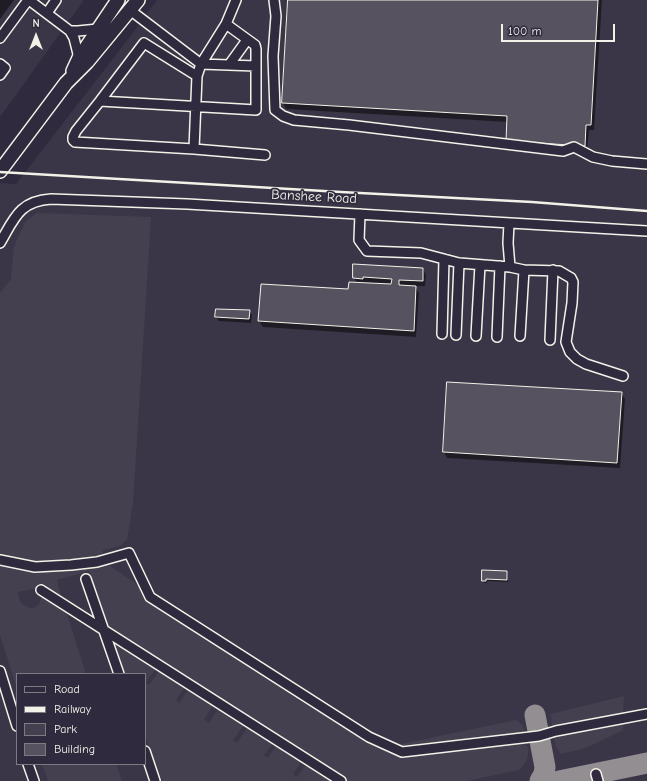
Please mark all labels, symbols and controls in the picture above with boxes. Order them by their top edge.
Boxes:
north arrow [16,16,56,56]
scale bar [503,16,617,42]
text: N [32,17,40,30]
text: 100 m [508,24,541,38]
street label: Banshee Road [271,186,357,208]
legend [16,673,146,765]
text: Road [54,682,80,696]
text: Railway [54,702,91,716]
text: Park [54,722,77,736]
text: Building [54,742,95,756]

